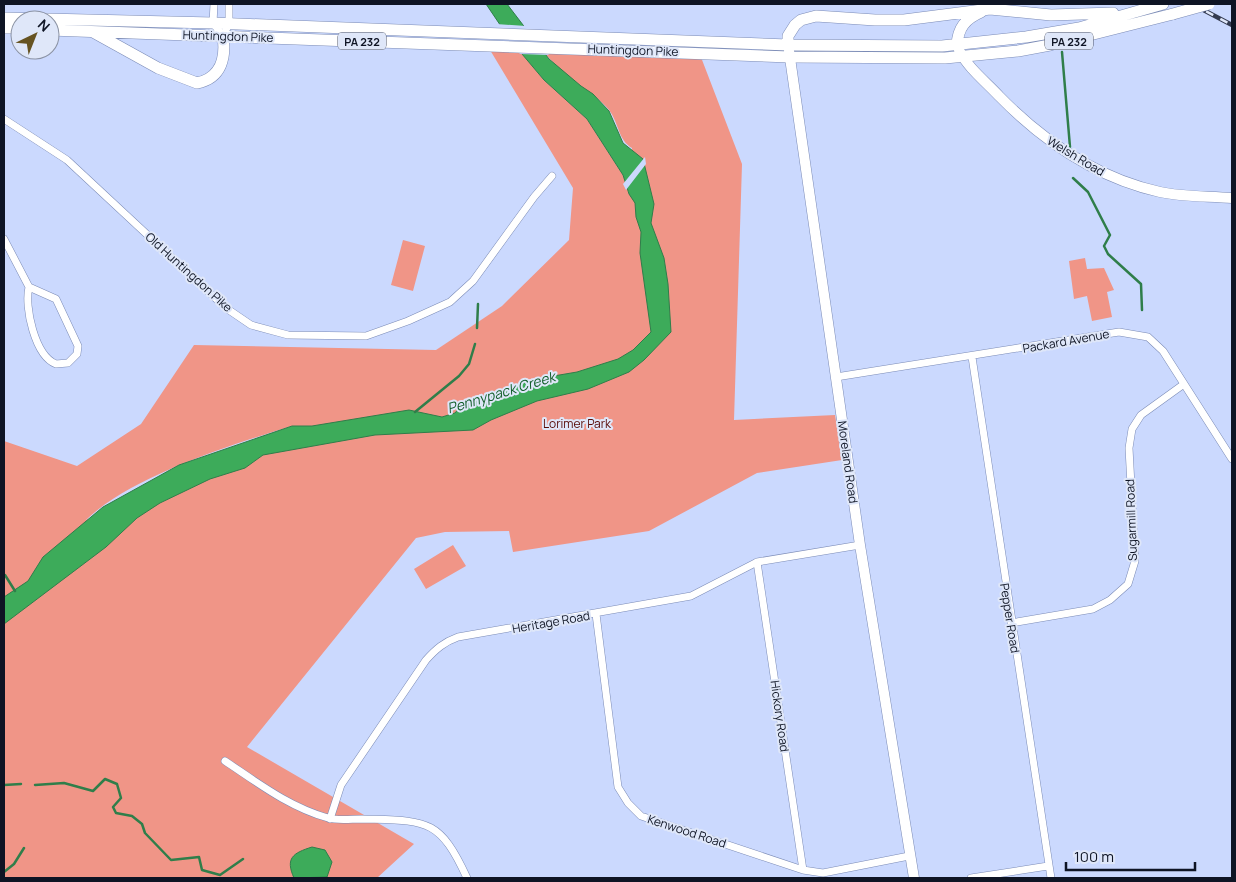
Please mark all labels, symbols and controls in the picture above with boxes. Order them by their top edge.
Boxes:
north arrow [10,10,60,60]
text: N [34,15,54,36]
street label: Huntingdon Pike [182,26,274,46]
road number: PA 232 [338,32,386,49]
road number: PA 232 [1045,32,1093,49]
street label: Huntingdon Pike [587,40,679,60]
street label: Welsh Road [1044,132,1108,180]
street label: Old Huntingdon Pike [142,228,236,316]
street label: Packard Avenue [1021,325,1111,357]
water label: Pennypack Creek [445,366,559,417]
park label: Lorimer Park [543,415,612,432]
street label: Moreland Road [834,420,862,504]
street label: Sugarmill Road [1121,479,1141,561]
street label: Pepper Road [996,582,1024,654]
street label: Heritage Road [511,607,591,637]
street label: Hickory Road [767,679,793,753]
street label: Kenwood Road [646,810,728,852]
scale bar [1066,840,1195,872]
text: 100 m [1074,846,1114,867]

